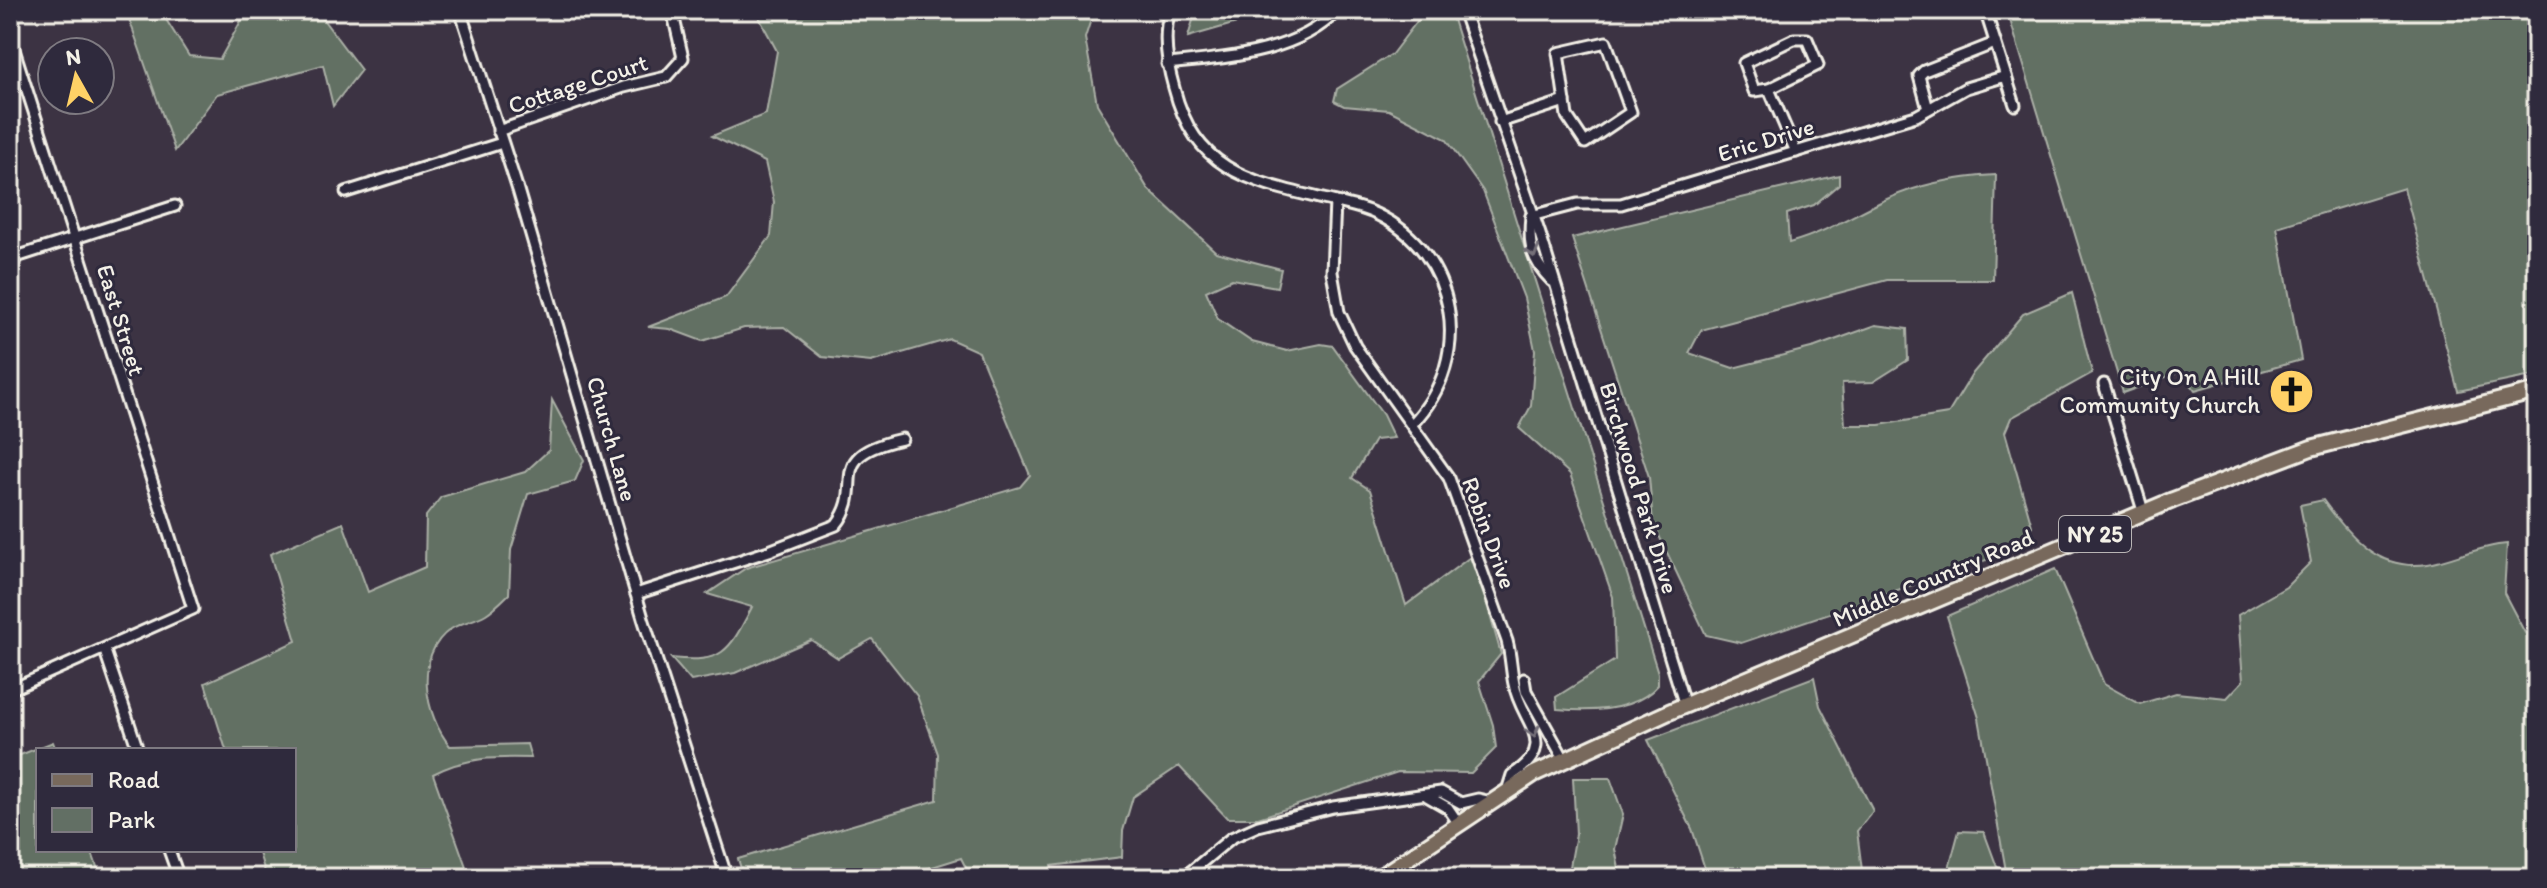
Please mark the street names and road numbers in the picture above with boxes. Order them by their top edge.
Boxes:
street label: Cottage Court [505,47,651,120]
street label: Eric Drive [1714,111,1818,168]
street label: East Street [91,261,152,379]
street label: Church Lane [581,373,644,505]
street label: Birchwood Park Drive [1593,379,1685,597]
street label: Robin Drive [1456,473,1523,593]
road number: NY 25 [2059,516,2131,552]
street label: Middle Country Road [1828,522,2038,633]

